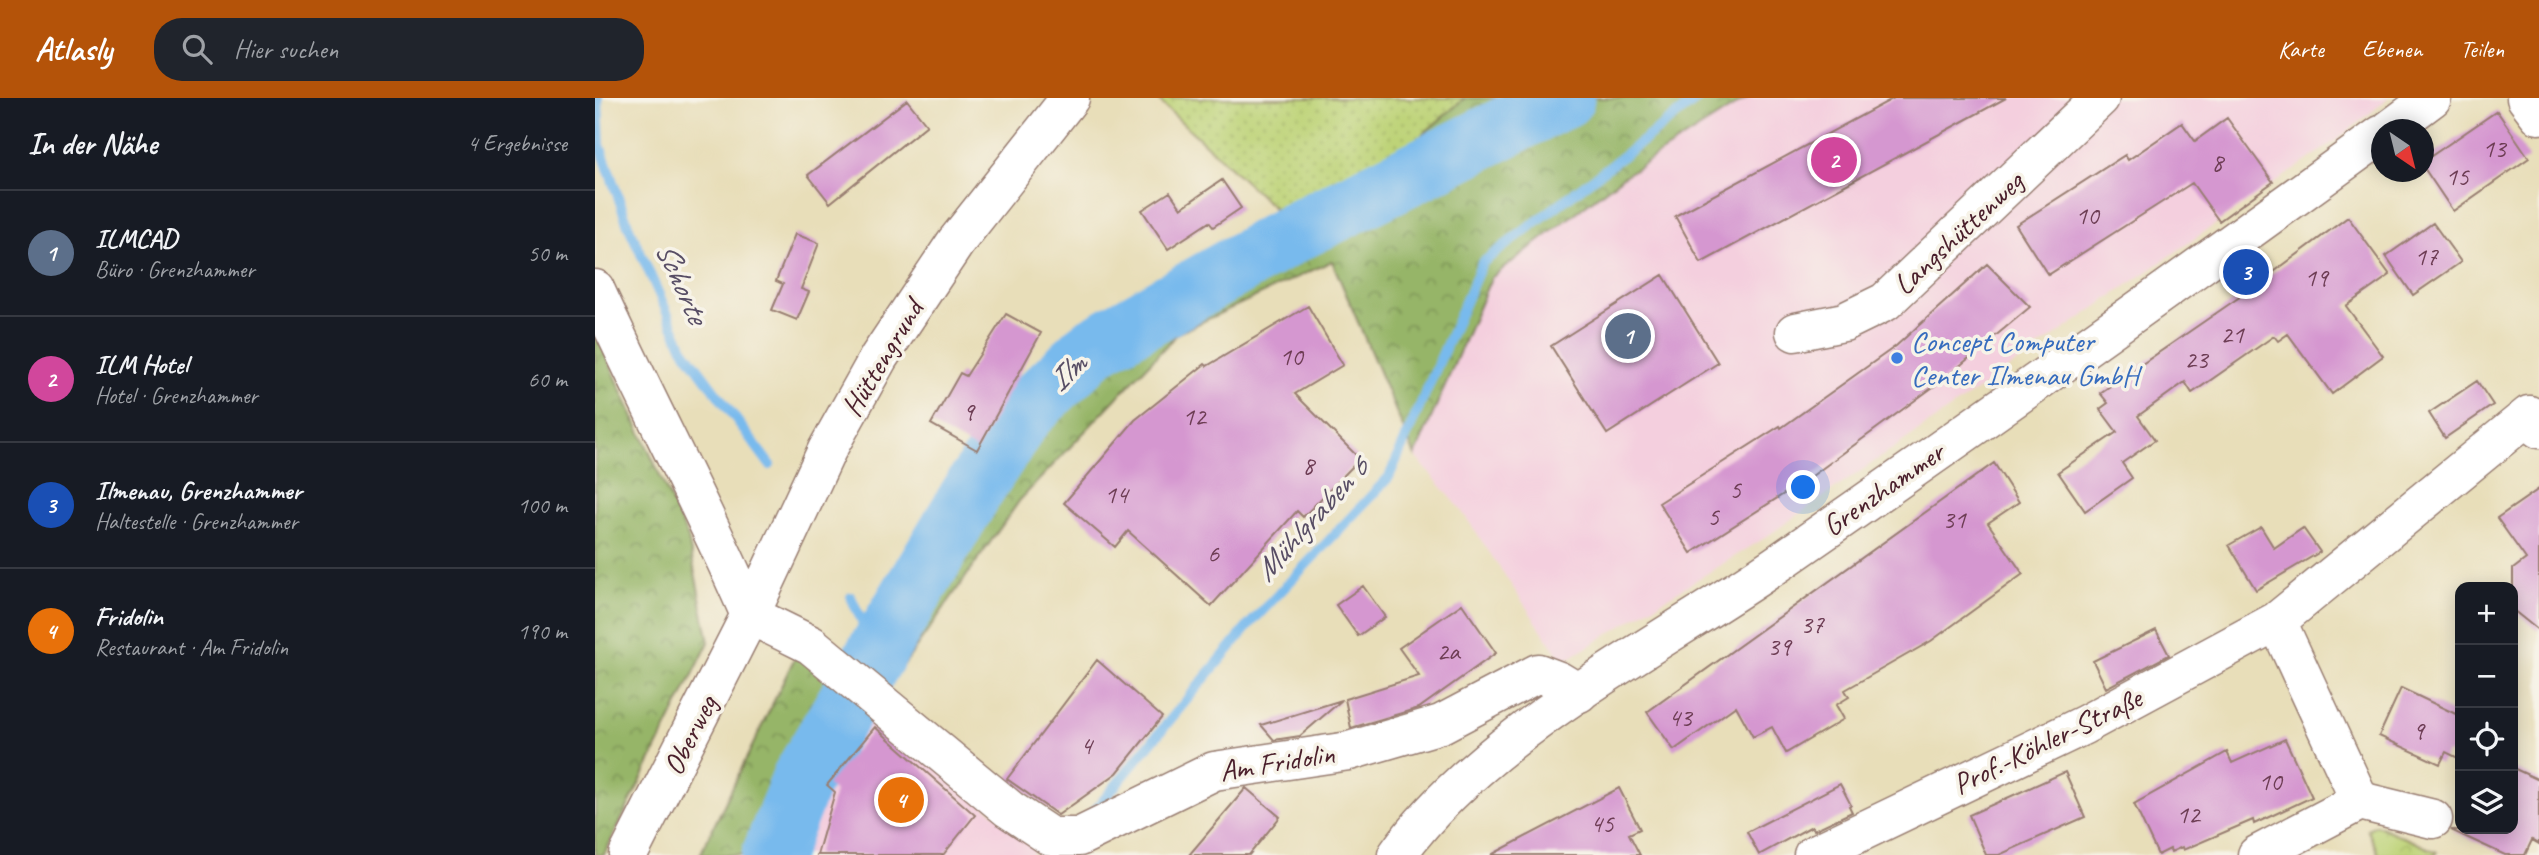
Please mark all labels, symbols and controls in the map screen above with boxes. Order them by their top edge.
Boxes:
search box [154,18,644,81]
text: Atlasly [35,28,112,70]
icon: search [178,30,216,68]
text: Hier suchen [234,33,338,66]
text: Karte [2278,34,2324,64]
text: Ebenen [2362,34,2422,64]
text: Teilen [2460,34,2504,64]
north arrow [2371,119,2434,182]
text: In der Nähe [28,125,157,163]
text: 4 Ergebnisse [467,129,567,158]
house number: 13 [2482,132,2508,165]
pin: 2 [1811,134,1857,186]
house number: 8 [2211,146,2225,179]
house number: 15 [2445,160,2470,193]
street label: Langshüttenweg [1885,161,2033,303]
house number: 10 [2075,199,2101,232]
text: ILMCAD [95,222,177,255]
water label: Schorte [646,235,720,333]
text: 1 [46,239,56,268]
text: 50 m [528,239,567,268]
house number: 17 [2414,240,2439,273]
pin: 3 [2223,246,2269,298]
text: Büro · Grenzhammer [95,255,254,284]
house number: 19 [2304,261,2330,294]
street label: Hüttengrund [833,289,934,423]
pin: 1 [1605,310,1651,362]
house number: 21 [2220,318,2245,351]
place label: Concept Computer Center Ilmenau GmbH [1911,322,2143,394]
house number: 10 [1279,340,1305,373]
water label: Ilm [1039,342,1098,400]
house number: 23 [2184,343,2210,376]
text: ILM Hotel [95,348,188,381]
marker: Concept Computer Center Ilmenau GmbH [1889,350,1905,366]
text: 2 [46,365,56,394]
text: 60 m [528,365,567,394]
text: Hotel · Grenzhammer [95,381,258,410]
house number: 9 [962,395,976,428]
house number: 12 [1182,400,1208,433]
street label: Grenzhammer [1815,432,1954,545]
water label: Mühlgraben 6 [1245,445,1380,589]
house number: 8 [1302,449,1316,482]
your location [1786,470,1820,504]
house number: 5 [1729,473,1742,506]
text: Ilmenau, Grenzhammer [95,474,302,507]
house number: 14 [1104,478,1130,511]
text: 3 [46,491,56,520]
text: 100 m [518,491,567,520]
house number: 5 [1707,500,1720,533]
house number: 31 [1942,503,1967,536]
text: Haltestelle · Grenzhammer [95,507,298,536]
house number: 6 [1207,537,1220,570]
map controls [2455,582,2518,834]
button: + [2455,582,2518,645]
text: Fridolin [95,600,163,633]
house number: 37 [1800,608,1825,641]
text: 4 [46,617,56,646]
text: 190 m [518,617,567,646]
house number: 39 [1767,630,1793,663]
text: Restaurant · Am Fridolin [95,633,288,662]
house number: 2a [1436,635,1461,668]
button: − [2455,645,2518,708]
street label: Prof.-Köhler-Straße [1946,678,2150,803]
street label: Oberweg [654,688,727,781]
house number: 43 [1668,701,1694,734]
button: locate [2455,708,2518,771]
house number: 9 [2412,714,2426,747]
house number: 4 [1080,729,1094,762]
street label: Am Fridolin [1217,734,1338,790]
house number: 10 [2258,765,2284,798]
button: layers [2455,771,2518,834]
pin: 4 [878,774,924,826]
house number: 12 [2176,798,2202,831]
house number: 45 [1590,807,1615,840]

